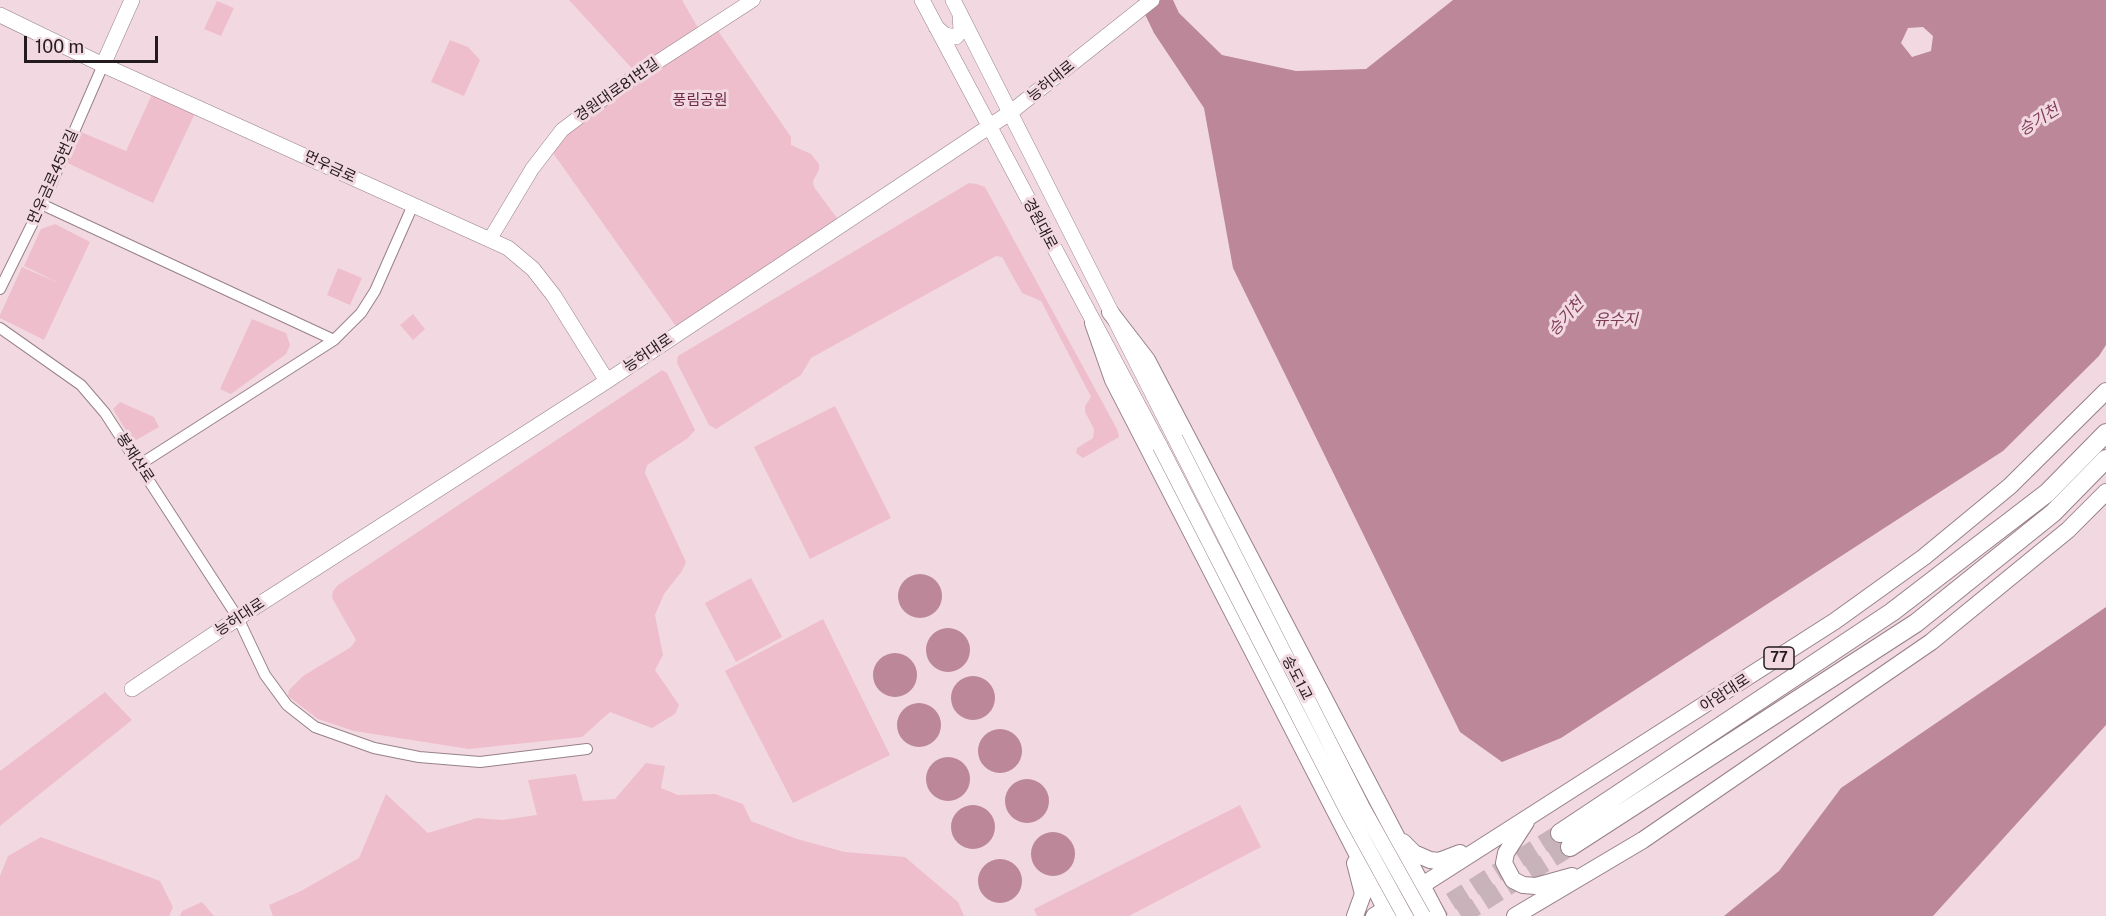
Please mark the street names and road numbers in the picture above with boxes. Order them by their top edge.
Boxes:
street label: 경원대로81번길 [571,54,663,126]
street label: 능허대로 [1024,57,1078,105]
street label: 먼우금로45번길 [24,127,82,227]
street label: 먼우금로 [301,147,359,187]
street label: 경원대로 [1019,195,1061,253]
street label: 능허대로 [620,330,676,376]
street label: 봉재산로 [112,430,158,486]
street label: 능허대로 [212,594,268,640]
road number: 77 [1764,647,1794,669]
street label: 송도1교 [1278,653,1316,703]
street label: 아암대로 [1697,670,1753,716]

